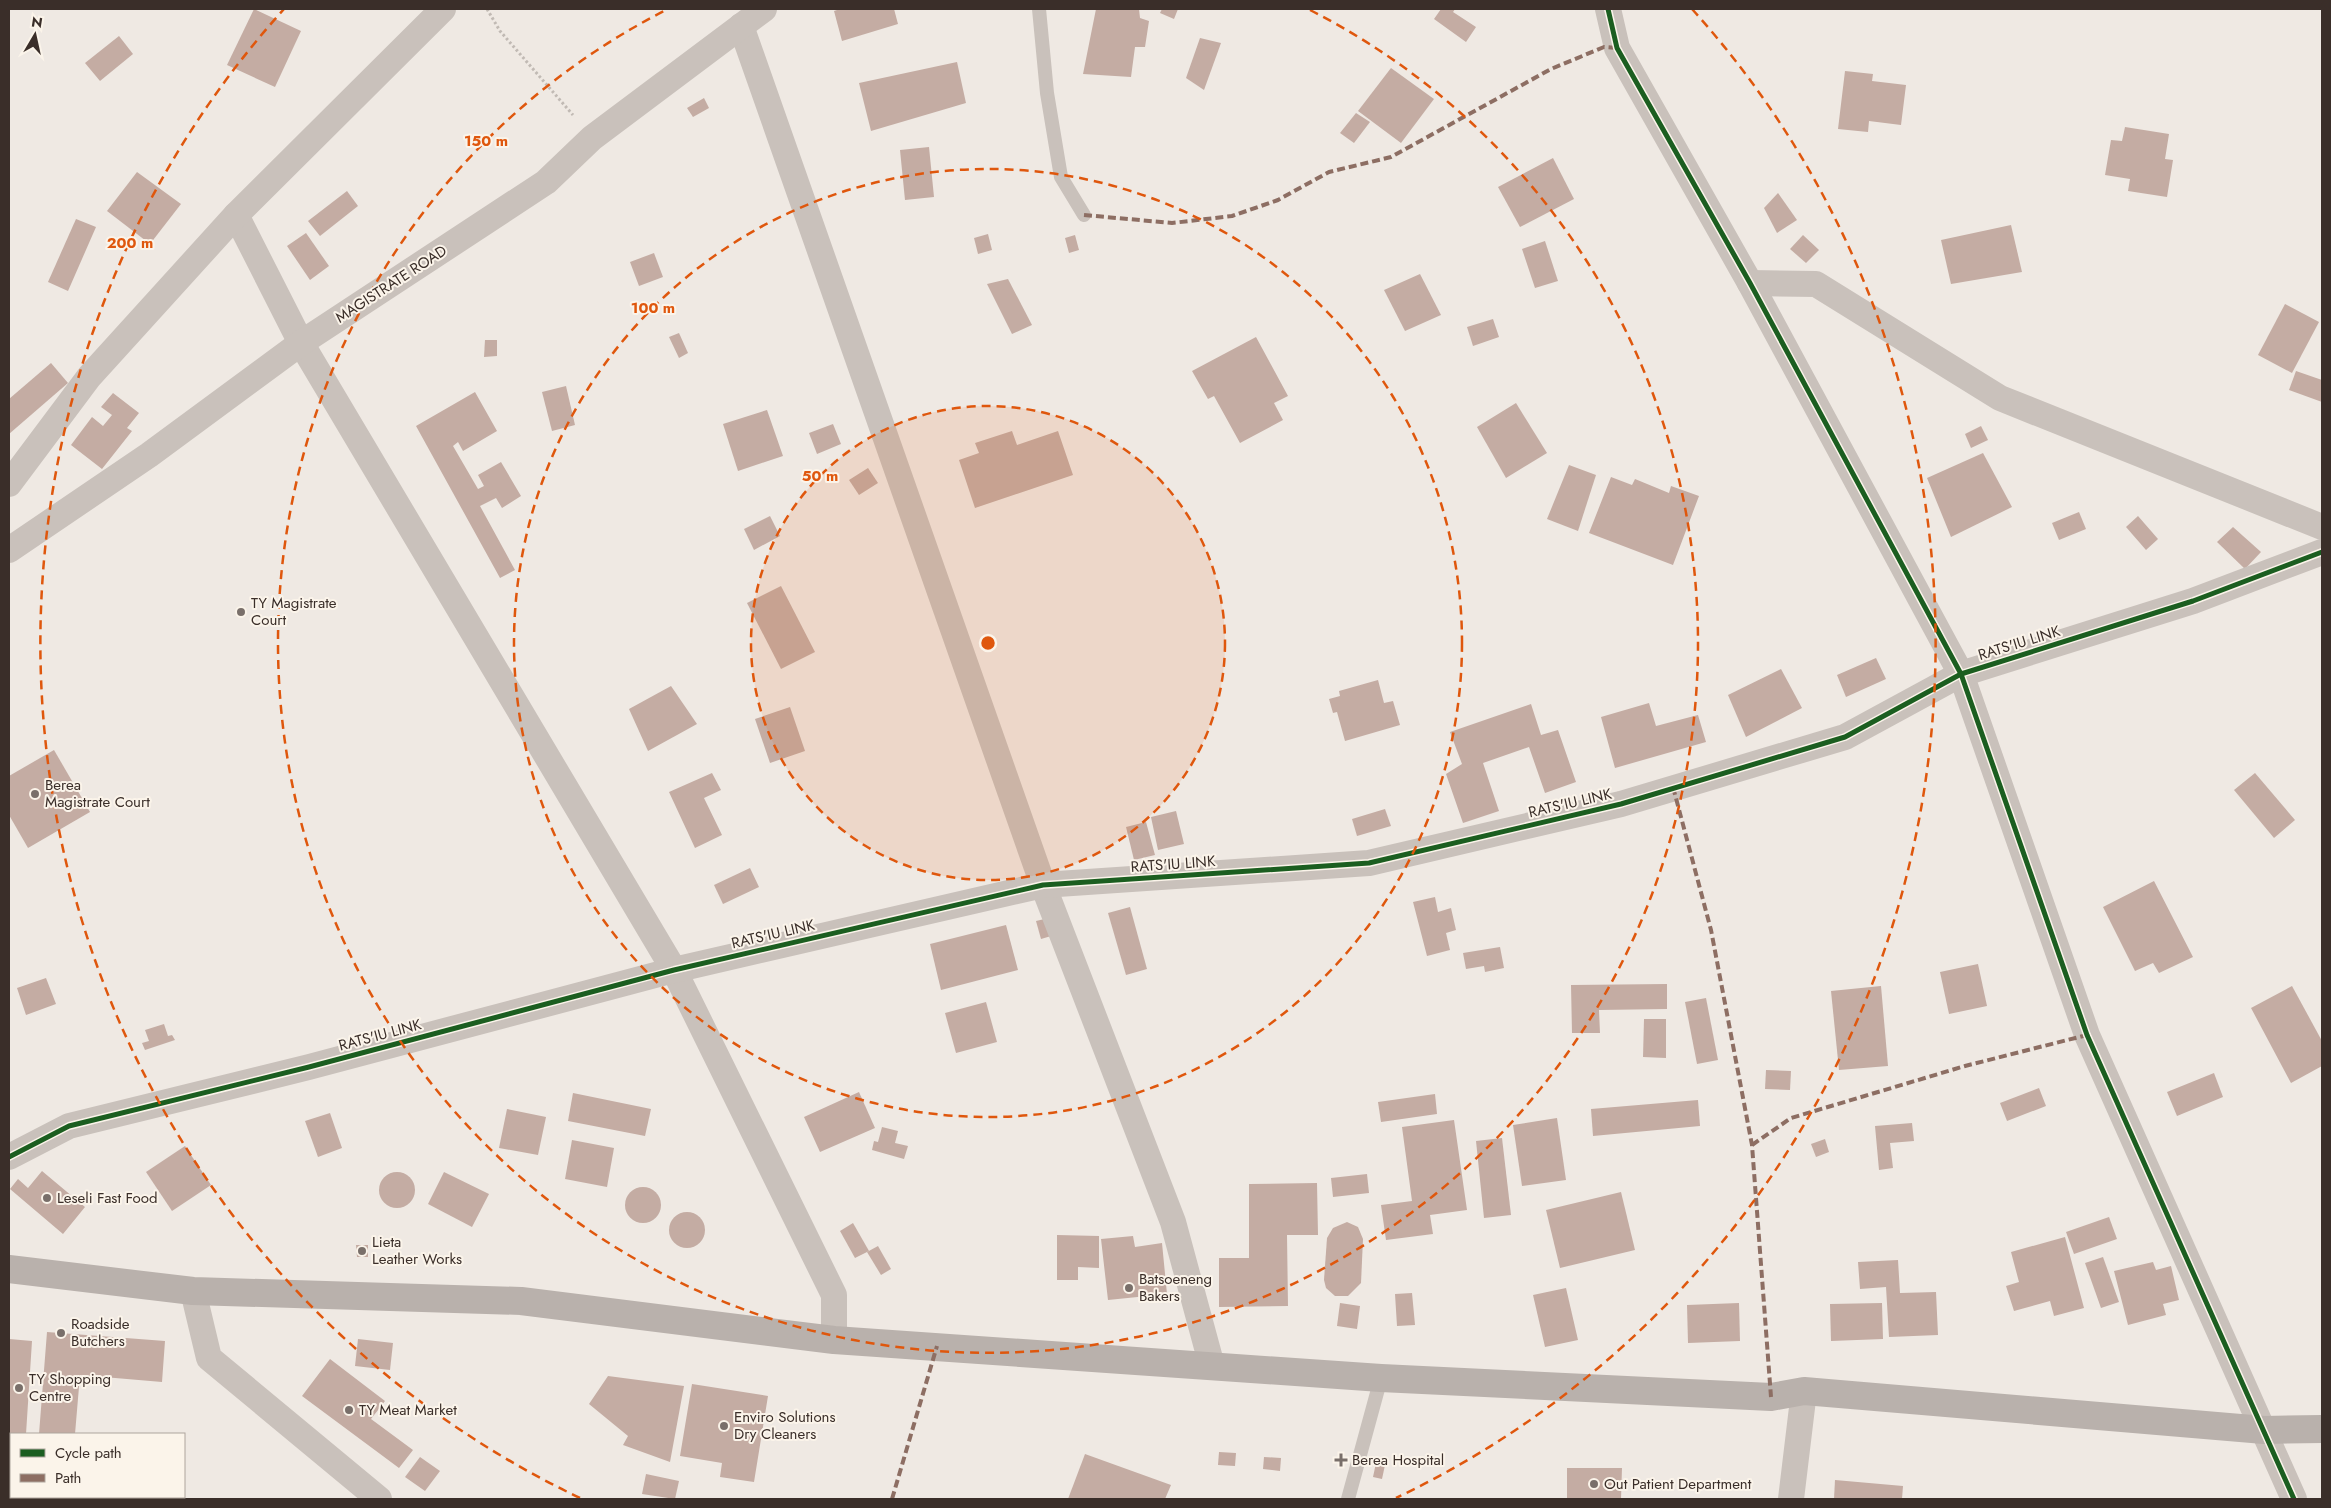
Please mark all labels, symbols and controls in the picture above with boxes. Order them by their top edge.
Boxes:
north arrow [10,10,60,60]
text: N [30,11,44,33]
text: 150 m [464,130,508,152]
text: 200 m [107,232,153,254]
street label: MAGISTRATE ROAD [331,240,451,328]
text: 100 m [631,297,675,319]
text: 50 m [802,465,838,487]
place label: TY Magistrate Court [251,592,337,631]
marker: TY Magistrate Court [235,606,247,618]
street label: RATS'IU LINK [1975,620,2063,666]
centre of rings [979,634,997,652]
place label: Berea Magistrate Court [45,774,150,813]
street label: RATS'IU LINK [1526,783,1614,823]
marker: Berea Magistrate Court [29,788,41,800]
street label: RATS'IU LINK [1130,850,1217,878]
street label: RATS'IU LINK [729,914,817,954]
street label: RATS'IU LINK [336,1013,424,1057]
place label: Leseli Fast Food [57,1187,158,1209]
marker: Leseli Fast Food [41,1192,53,1204]
place label: Lieta Leather Works [372,1231,462,1270]
marker: Lieta Leather Works [356,1245,368,1257]
place label: Batsoeneng Bakers [1139,1268,1212,1307]
marker: Batsoeneng Bakers [1123,1282,1135,1294]
place label: Roadside Butchers [71,1313,130,1352]
marker: Roadside Butchers [55,1327,67,1339]
place label: TY Shopping Centre [29,1368,111,1407]
marker: TY Shopping Centre [13,1382,25,1394]
place label: TY Meat Market [359,1399,457,1421]
marker: TY Meat Market [343,1404,355,1416]
place label: Enviro Solutions Dry Cleaners [734,1406,836,1445]
marker: Enviro Solutions Dry Cleaners [718,1420,730,1432]
legend [10,1433,185,1498]
text: Cycle path [55,1442,122,1464]
place label: Berea Hospital [1352,1449,1444,1471]
marker: Berea Hospital [1334,1453,1348,1467]
text: Path [55,1467,81,1489]
place label: Out Patient Department [1604,1473,1752,1495]
marker: Out Patient Department [1588,1478,1600,1490]

